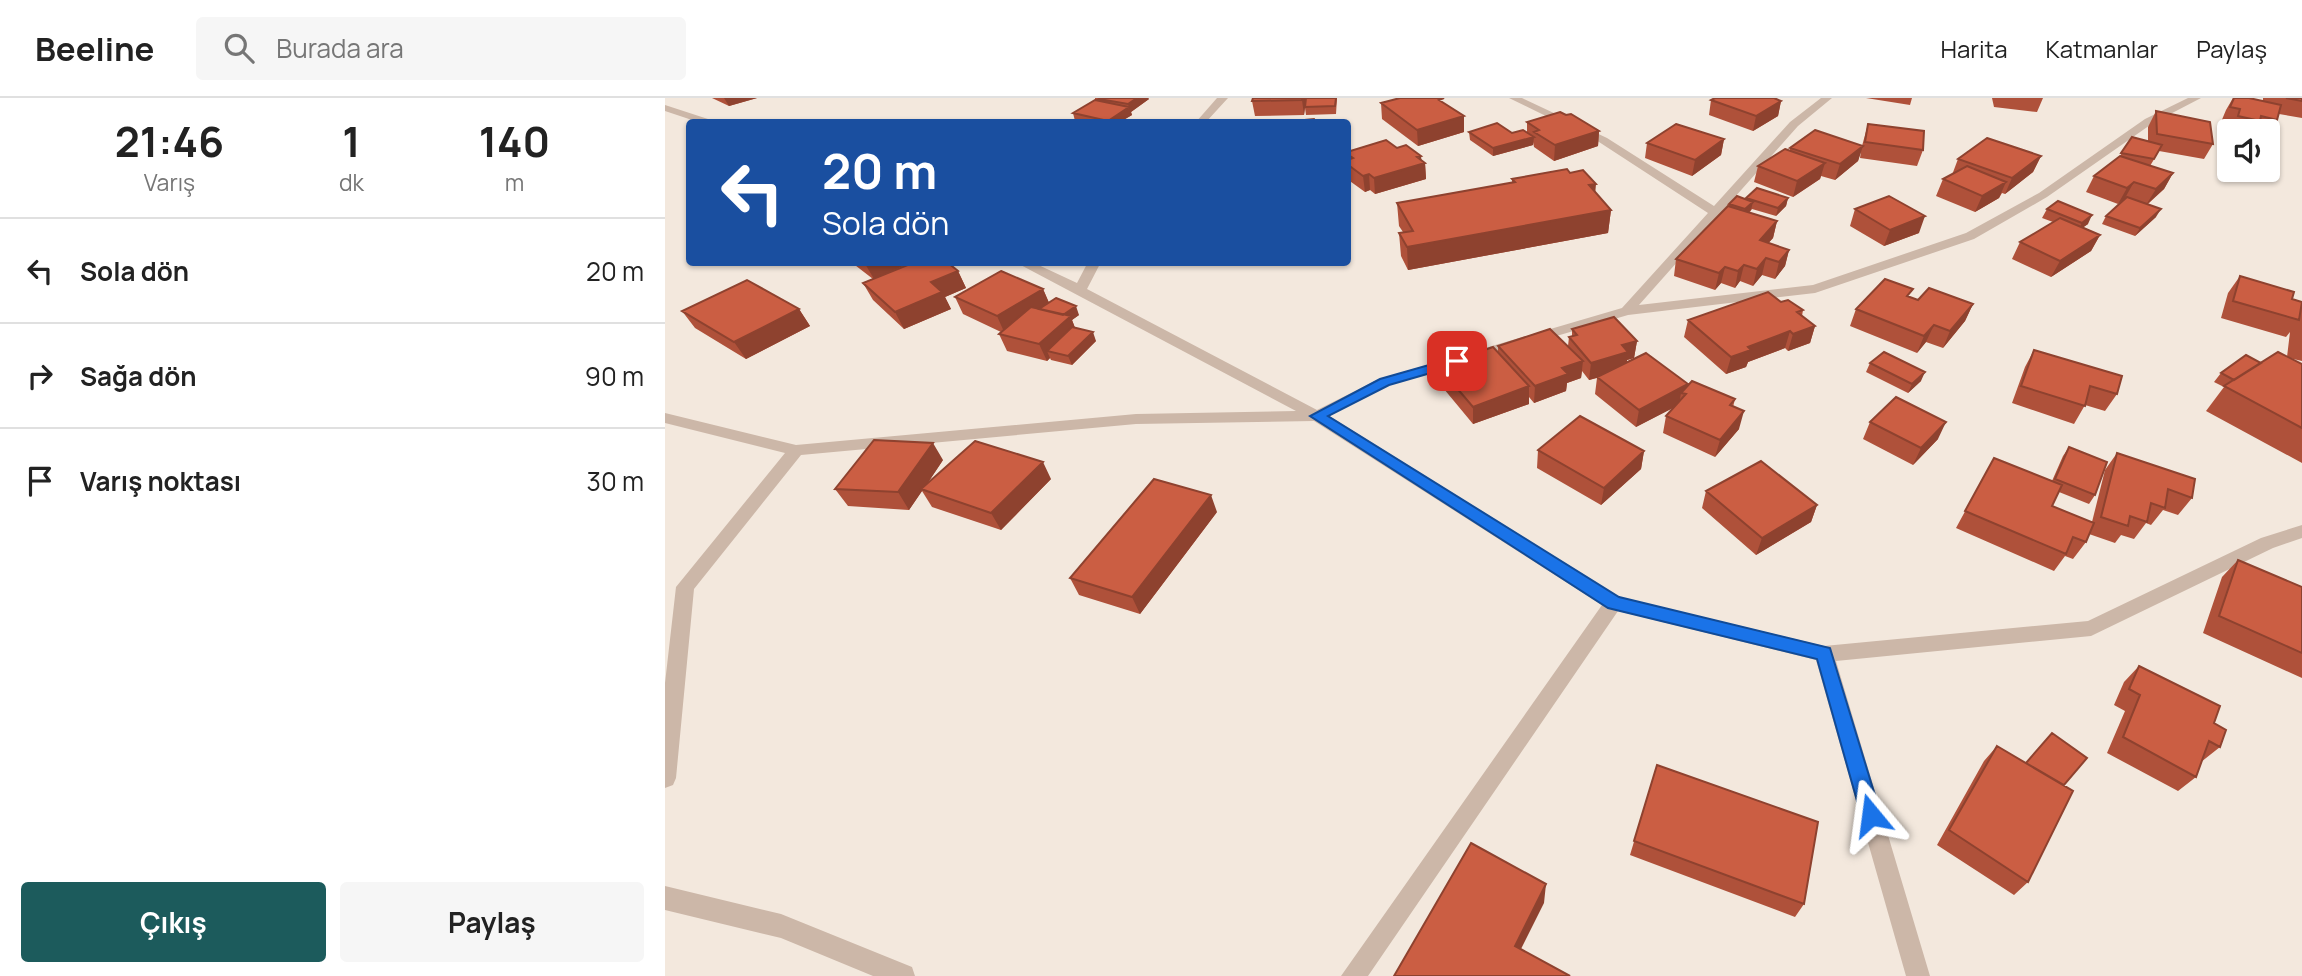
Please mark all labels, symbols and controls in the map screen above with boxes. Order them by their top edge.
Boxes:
search box [196,17,686,80]
text: Beeline [35,26,154,71]
icon: search [220,29,258,67]
text: Burada ara [276,30,404,66]
text: Harita [1941,32,2008,65]
text: Katmanlar [2046,32,2158,65]
text: Paylaş [2196,32,2267,65]
text: 21:46 [115,112,224,170]
text: 1 [342,112,361,170]
text: 140 [479,112,550,170]
map controls [2217,119,2280,182]
button: sound [2217,119,2280,182]
text: 20 m [822,137,937,204]
icon: left [707,147,798,238]
text: Varış [144,166,195,198]
text: dk [339,166,364,198]
text: m [505,166,524,198]
text: Sola dön [822,201,949,245]
icon: left [21,252,59,290]
text: Sola dön [80,253,189,289]
text: 20 m [586,253,644,289]
pin [1427,331,1487,391]
icon: arrive [1438,342,1476,380]
icon: right [21,357,59,395]
text: Sağa dön [80,358,197,394]
text: 90 m [585,358,644,394]
icon: arrive [21,462,59,500]
text: Varış noktası [80,463,241,499]
text: 30 m [587,463,644,499]
position arrow [1834,778,1908,852]
button: Çıkış [21,882,326,962]
button: Paylaş [340,882,644,962]

